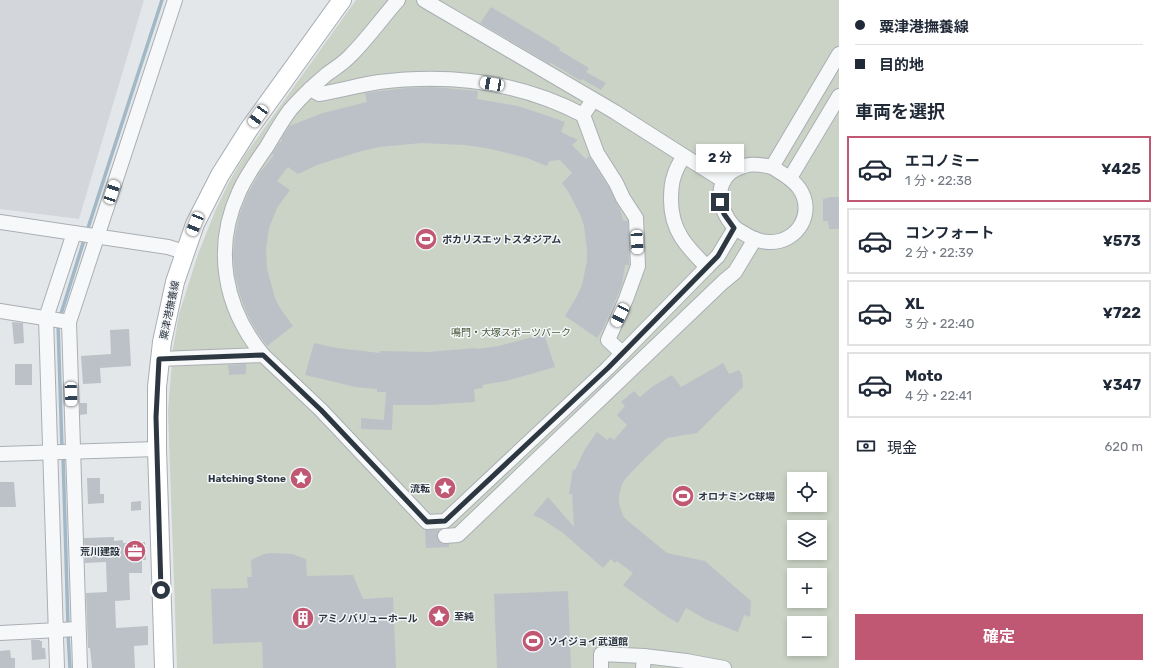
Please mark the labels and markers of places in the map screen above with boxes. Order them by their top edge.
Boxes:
sports icon: ポカリスエットスタジアム [413,226,439,252]
place label: ポカリスエットスタジアム [442,234,561,246]
place icon: Hatching Stone [288,465,314,491]
place label: Hatching Stone [208,473,286,485]
place icon: 流転 [432,475,458,501]
place label: 流転 [410,483,430,495]
sports icon: オロナミンC球場 [670,483,696,509]
place label: オロナミンC球場 [698,491,775,503]
office icon: 荒川建設 [122,538,148,564]
place label: 荒川建設 [80,546,120,558]
place icon: 至純 [426,603,452,629]
building icon: アミノバリューホール [290,605,316,631]
place label: 至純 [454,611,474,623]
place label: アミノバリューホール [318,613,418,625]
sports icon: ソイジョイ武道館 [520,628,546,654]
place label: ソイジョイ武道館 [548,636,628,648]

